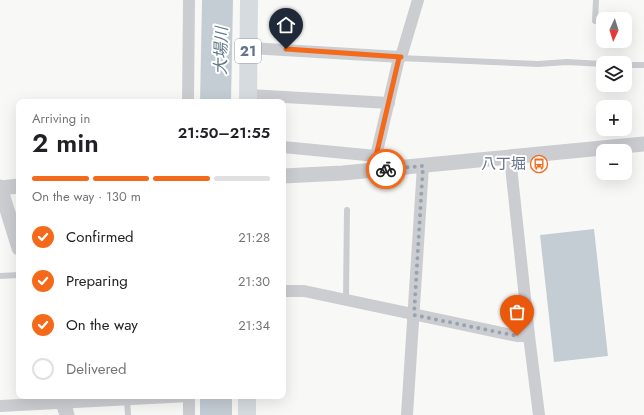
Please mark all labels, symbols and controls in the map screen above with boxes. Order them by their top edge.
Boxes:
pin [269,8,303,49]
north arrow [596,12,632,48]
map controls [596,12,632,180]
icon: home [275,14,297,36]
water label: 大場川 [209,25,233,75]
road number: 21 [235,39,261,63]
button: layers [596,56,632,92]
button: + [596,100,632,136]
text: Arriving in [32,109,90,128]
text: 21:50–21:55 [178,122,270,144]
text: 2 min [32,124,99,162]
button: − [596,144,632,180]
courier [366,149,406,189]
place label: 八丁堀 [481,153,526,175]
bus stop icon: 八丁堀 [529,154,549,174]
icon: bike [375,158,397,180]
text: On the way · 130 m [32,187,141,206]
icon: check [32,226,54,248]
text: Confirmed [66,226,134,248]
text: 21:28 [238,228,270,247]
icon: check [32,270,54,292]
text: Preparing [66,270,128,292]
text: 21:30 [238,272,270,291]
pin [500,295,534,336]
icon: bag [506,301,528,323]
icon: check [32,314,54,336]
text: On the way [66,314,138,336]
text: 21:34 [238,316,270,335]
text: Delivered [66,358,127,380]

